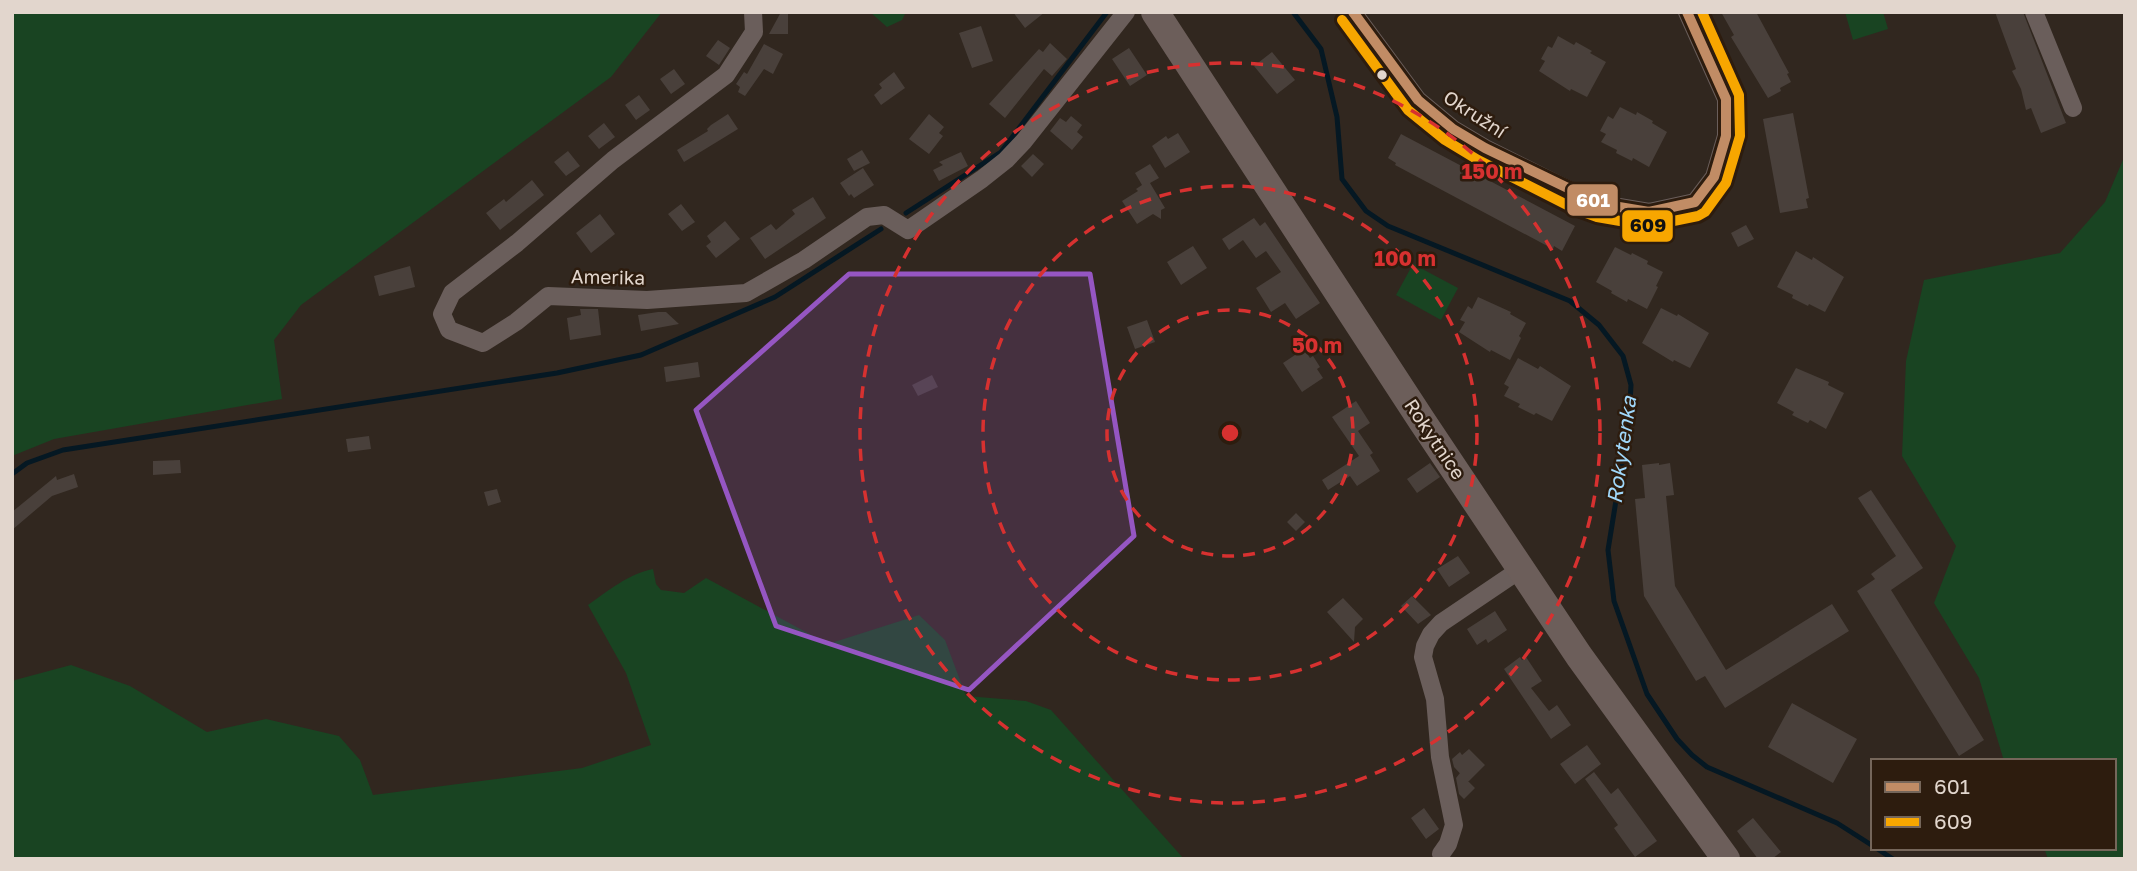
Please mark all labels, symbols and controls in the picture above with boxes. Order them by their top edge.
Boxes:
unlabelled marker [1375,68,1389,82]
street label: Okružní [1440,85,1513,143]
text: 150 m [1462,158,1522,184]
line badge: 601 [1566,183,1619,217]
text: 601 [1576,188,1610,211]
line badge: 609 [1621,209,1674,243]
text: 609 [1630,213,1666,236]
text: 100 m [1374,245,1436,271]
street label: Amerika [571,264,645,289]
text: 50 m [1292,332,1342,358]
water label: Rokytenka [1601,393,1642,505]
street label: Rokytnice [1400,394,1471,483]
centre of rings [1218,421,1242,445]
legend [1871,759,2116,850]
text: 601 [1934,773,1970,799]
text: 609 [1934,808,1972,834]

